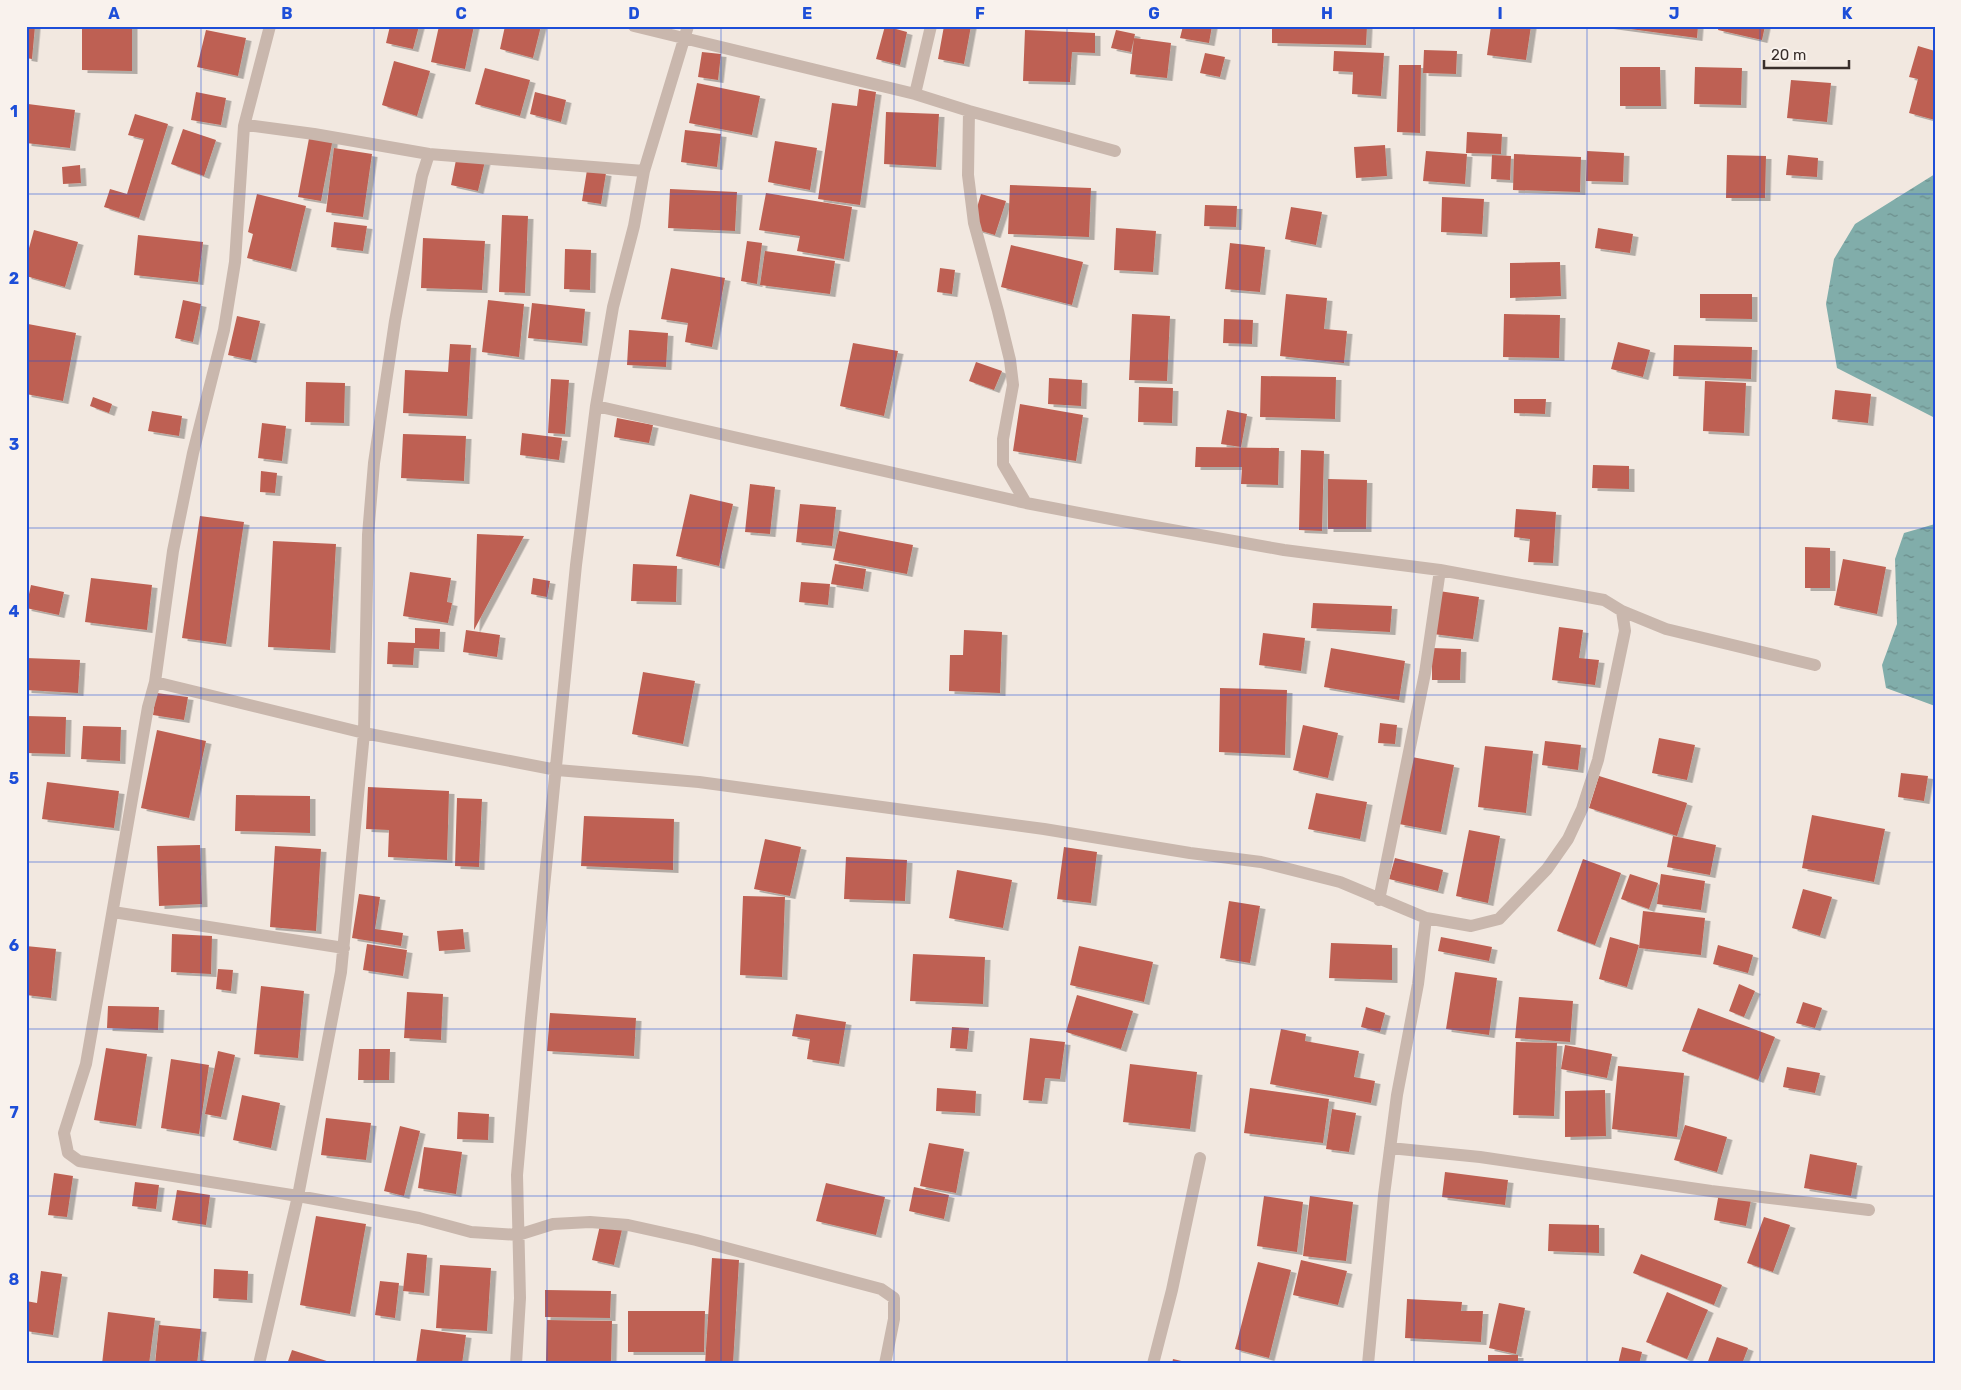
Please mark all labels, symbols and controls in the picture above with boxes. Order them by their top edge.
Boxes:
text: A [108,4,120,23]
text: B [281,4,293,23]
text: C [455,4,467,23]
text: D [628,4,640,23]
text: E [802,4,812,23]
text: F [975,4,985,23]
text: G [1148,4,1160,23]
text: H [1321,4,1333,23]
text: I [1497,4,1503,23]
text: J [1669,4,1679,23]
text: K [1842,4,1853,23]
scale bar [1764,38,1848,70]
text: 20 m [1771,46,1806,64]
text: 1 [10,102,18,121]
text: 2 [9,269,19,288]
text: 3 [9,435,19,454]
text: 4 [9,602,20,621]
text: 5 [9,769,19,788]
text: 6 [9,936,19,955]
text: 7 [9,1103,19,1122]
text: 8 [9,1270,20,1289]

